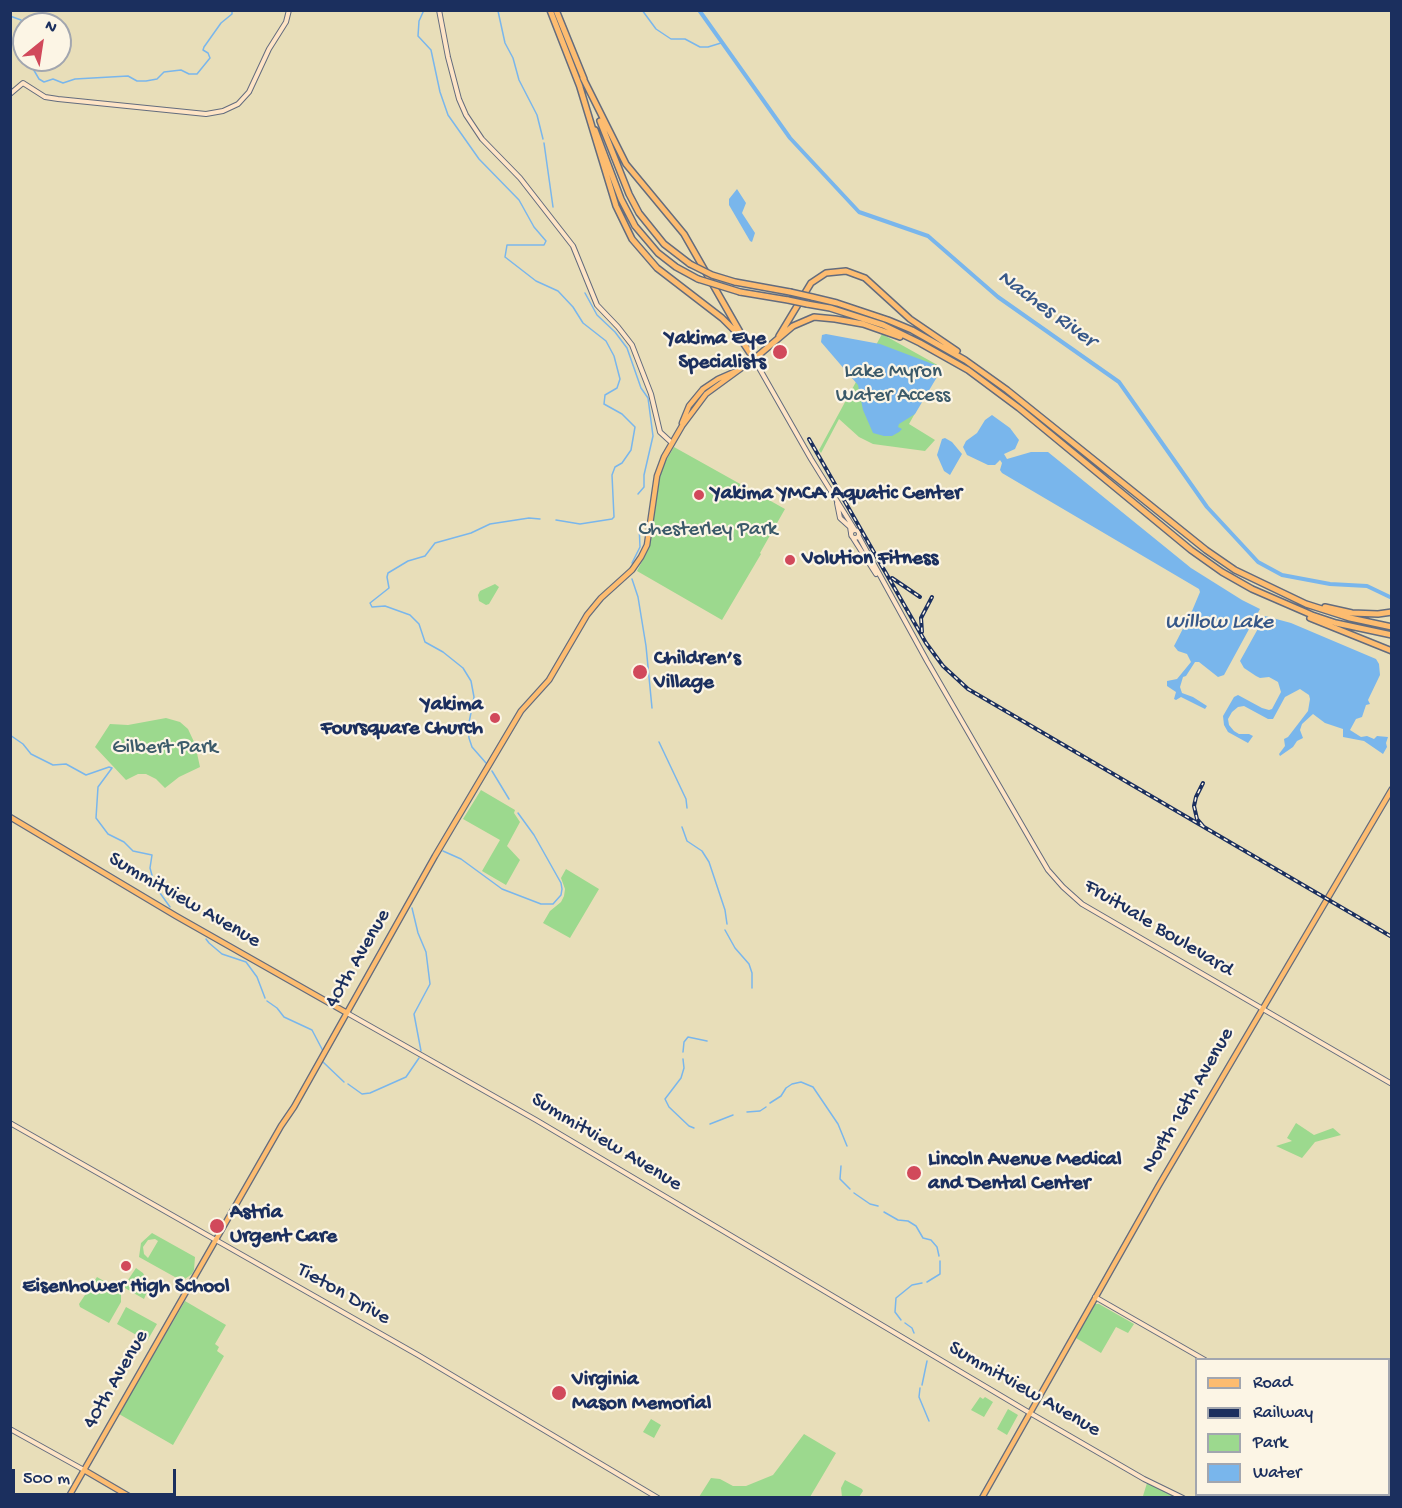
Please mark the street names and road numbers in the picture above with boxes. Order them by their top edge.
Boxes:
street label: Summitview Avenue [103,847,265,955]
street label: Fruitvale Boulevard [1079,874,1237,984]
street label: 40th Avenue [321,905,397,1013]
street label: North 16th Avenue [1137,1024,1241,1178]
street label: Summitview Avenue [526,1088,686,1198]
street label: Tieton Drive [292,1258,394,1332]
street label: 40th Avenue [79,1326,155,1434]
street label: Summitview Avenue [943,1336,1105,1444]

